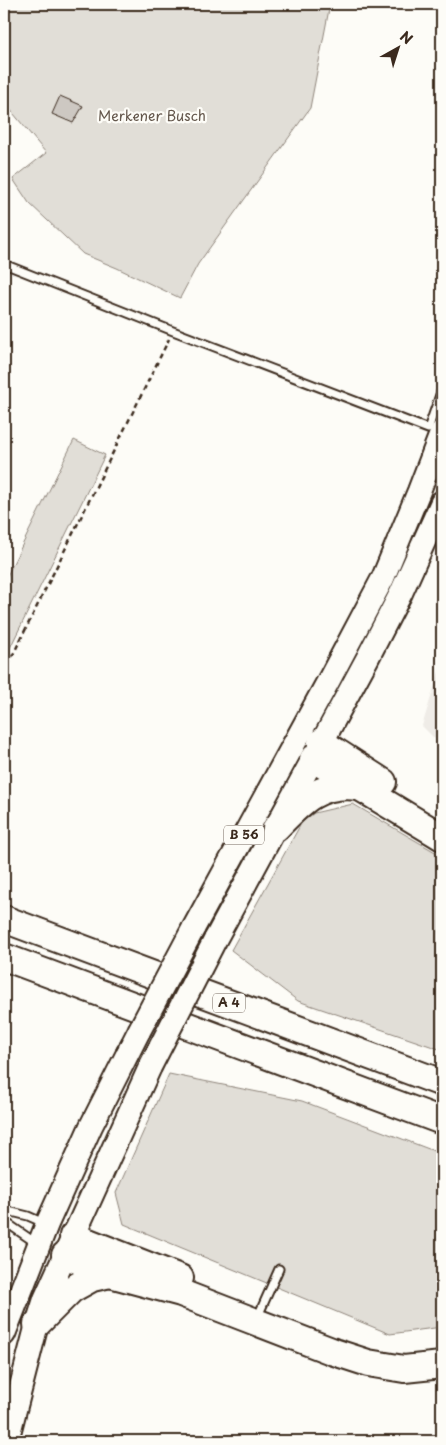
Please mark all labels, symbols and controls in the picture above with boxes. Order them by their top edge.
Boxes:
north arrow [374,22,424,72]
text: N [396,26,417,49]
park label: Merkener Busch [98,105,206,126]
road number: B 56 [224,826,264,844]
road number: A 4 [213,994,245,1012]

